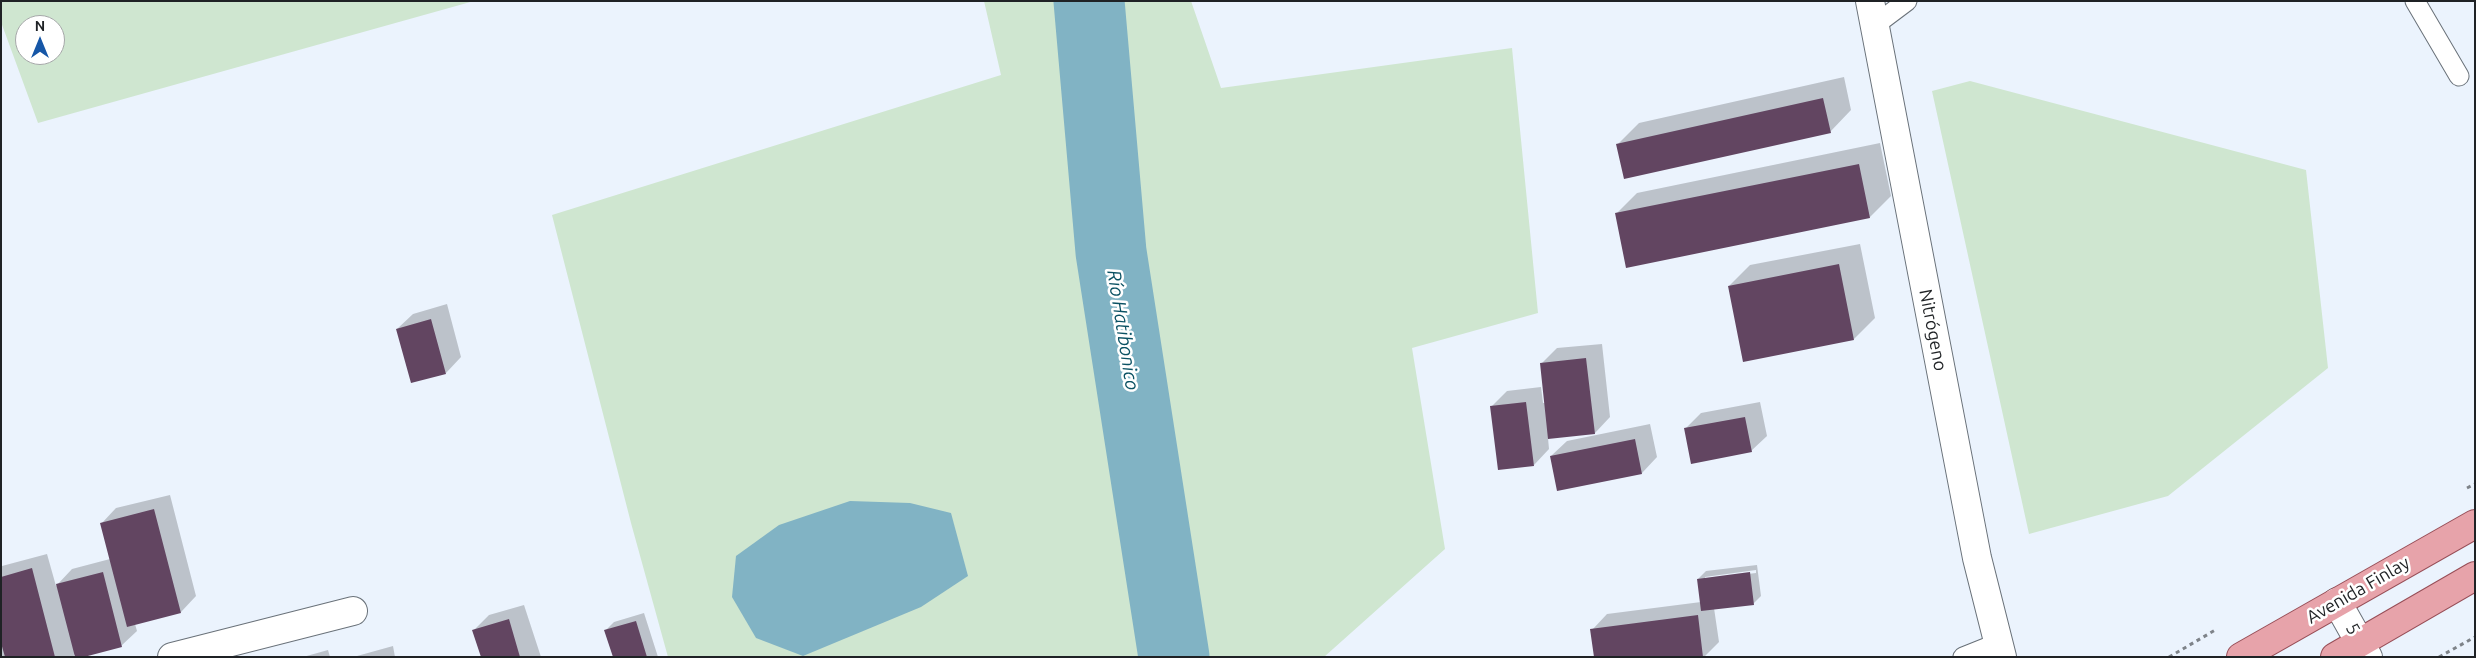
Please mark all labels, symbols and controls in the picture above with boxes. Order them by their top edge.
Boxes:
north arrow [15,15,65,65]
text: N [35,18,45,34]
water label: Río Hatibonico [1102,268,1144,392]
street label: Nitrógeno [1915,287,1951,373]
street label: Avenida Finlay [2303,552,2413,628]
street label: 5 [2341,619,2365,639]

